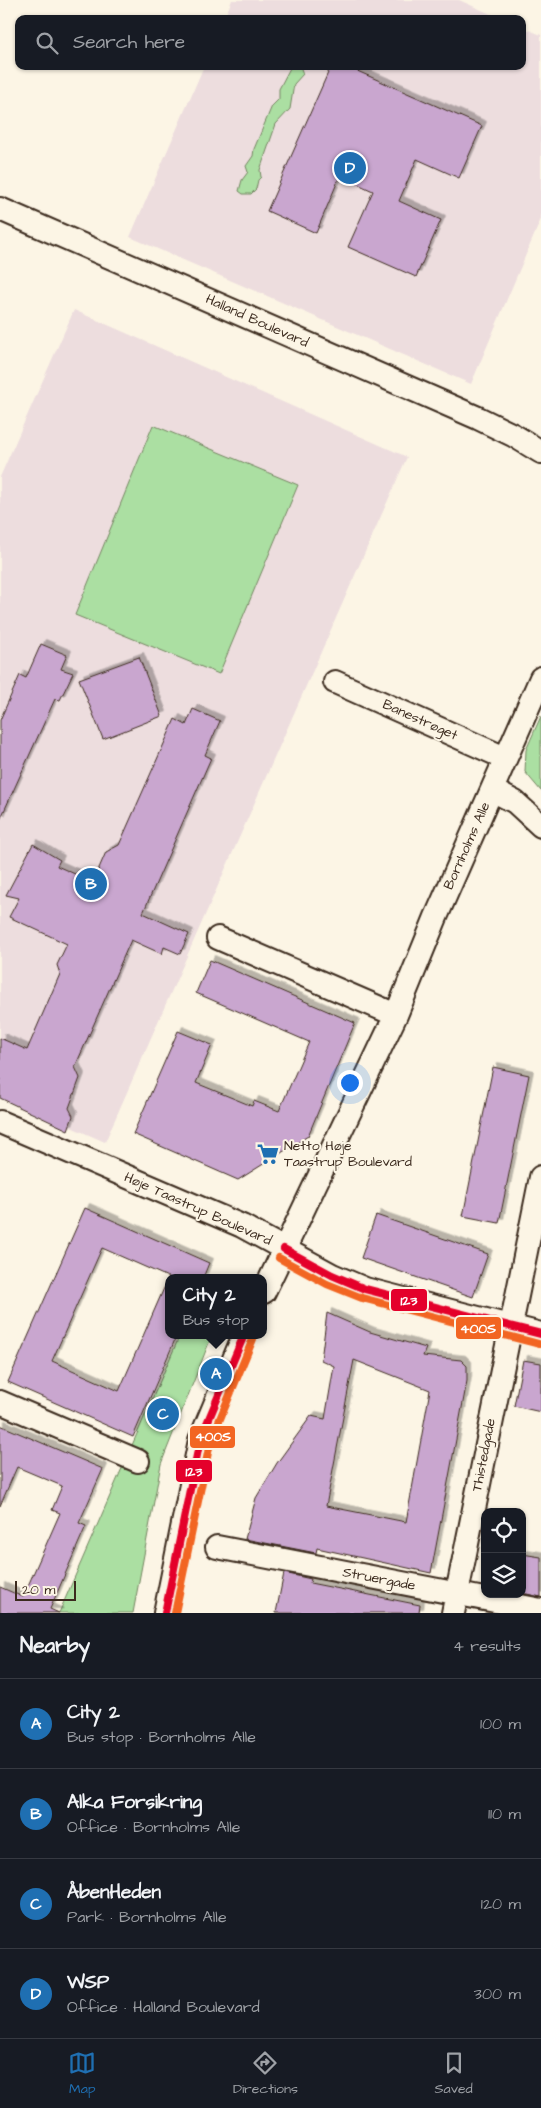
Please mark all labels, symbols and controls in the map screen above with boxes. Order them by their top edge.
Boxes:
search box [15,15,526,70]
icon: search [33,29,61,57]
text: Search here [73,29,185,56]
pin: D [334,149,366,187]
street label: Halland Boulevard [202,289,312,353]
street label: Banestrøget [379,695,461,746]
street label: Bornholms Alle [439,799,495,893]
pin: B [75,865,107,903]
your location [337,1070,363,1096]
place label: Netto Høje Taastrup Boulevard [284,1136,412,1172]
supermarket icon: Netto Høje Taastrup Boulevard [255,1141,281,1167]
street label: Høje Taastrup Boulevard [121,1167,275,1251]
popup [165,1274,267,1339]
text: City 2 [183,1282,236,1309]
line badge: 123 [390,1288,428,1312]
text: 123 [401,1291,418,1311]
text: Bus stop [183,1309,249,1331]
line badge: 400S [455,1316,502,1340]
text: 400S [460,1319,496,1339]
pin: A [200,1355,232,1393]
pin: C [147,1395,179,1433]
street label: Thistedgade [467,1416,501,1493]
line badge: 400S [189,1425,236,1449]
text: 400S [195,1427,231,1447]
line badge: 123 [175,1459,213,1483]
text: 123 [186,1462,203,1482]
map controls [481,1508,526,1598]
button: locate [481,1508,526,1553]
button: layers [481,1553,526,1598]
street label: Struergade [341,1562,418,1596]
scale bar [15,1578,76,1601]
text: 20 m [22,1580,55,1600]
text: Nearby [20,1631,90,1660]
text: 4 results [453,1635,521,1657]
text: City 2 [67,1699,120,1726]
text: A [31,1713,41,1735]
text: 100 m [480,1713,521,1735]
text: Bus stop · Bornholms Alle [67,1726,256,1748]
text: Alka Forsikring [67,1789,202,1816]
text: B [30,1803,42,1825]
text: 110 m [488,1803,521,1825]
text: Office · Bornholms Alle [67,1816,240,1838]
text: ÅbenHeden [67,1879,161,1906]
text: C [30,1893,42,1915]
text: 120 m [481,1893,521,1915]
text: Park · Bornholms Alle [67,1906,227,1928]
text: WSP [67,1969,109,1996]
text: D [31,1983,41,2005]
text: 300 m [474,1983,521,2005]
text: Office · Halland Boulevard [67,1996,260,2018]
tab: Map [68,2049,96,2099]
tab: Directions [233,2049,298,2099]
tab: Saved [435,2049,473,2099]

